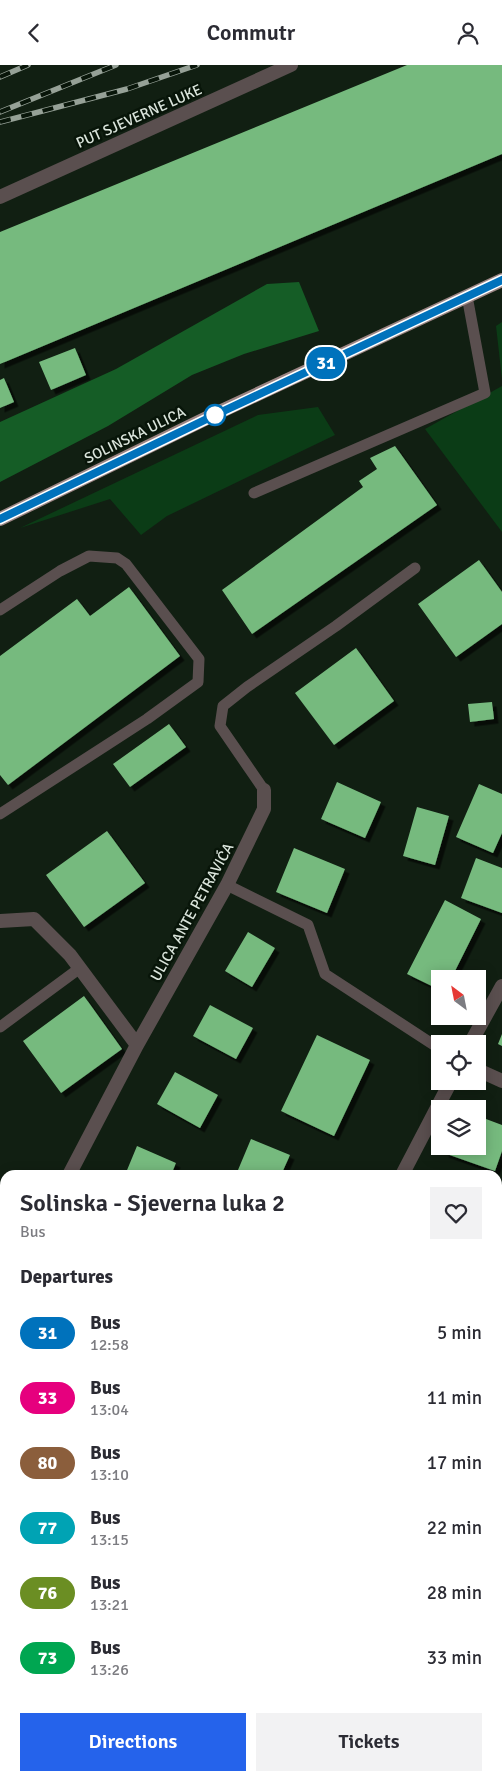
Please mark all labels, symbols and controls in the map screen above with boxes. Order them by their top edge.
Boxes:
icon: back [20,19,48,47]
text: Commutr [207,19,295,46]
icon: person [454,19,482,47]
street label: PUT SJEVERNE LUKE [73,80,205,152]
line badge: 31 [304,347,348,379]
text: 31 [316,352,336,374]
street label: SOLINSKA ULICA [81,403,189,467]
unlabelled marker [204,404,226,426]
street label: ULICA ANTE PETRAVIĆA [146,839,238,984]
north arrow [431,970,486,1025]
map controls [431,970,486,1155]
button: locate [431,1035,486,1090]
button: layers [431,1100,486,1155]
button: heart [430,1187,482,1239]
text: Solinska - Sjeverna luka 2 [20,1188,285,1218]
text: Bus [20,1222,45,1242]
text: Departures [20,1265,113,1289]
text: Bus [90,1311,121,1335]
text: 5 min [437,1321,482,1345]
text: 31 [38,1322,57,1344]
text: 12:58 [90,1335,129,1355]
text: Bus [90,1376,121,1400]
text: 11 min [427,1386,482,1410]
text: 33 [38,1387,57,1409]
text: 13:04 [90,1400,129,1420]
text: Bus [90,1441,121,1465]
text: 17 min [427,1451,482,1475]
text: 80 [38,1452,57,1474]
text: 13:10 [90,1465,129,1485]
text: Bus [90,1506,121,1530]
text: 22 min [427,1516,482,1540]
text: 77 [38,1517,57,1539]
text: 13:15 [90,1530,129,1550]
text: Bus [90,1571,121,1595]
text: 28 min [427,1581,482,1605]
text: 76 [38,1582,57,1604]
text: 13:21 [90,1595,129,1615]
text: Bus [90,1636,121,1660]
text: 33 min [427,1646,482,1670]
text: 73 [38,1647,57,1669]
text: 13:26 [90,1660,129,1680]
button: Directions [20,1713,246,1771]
button: Tickets [256,1713,482,1771]

